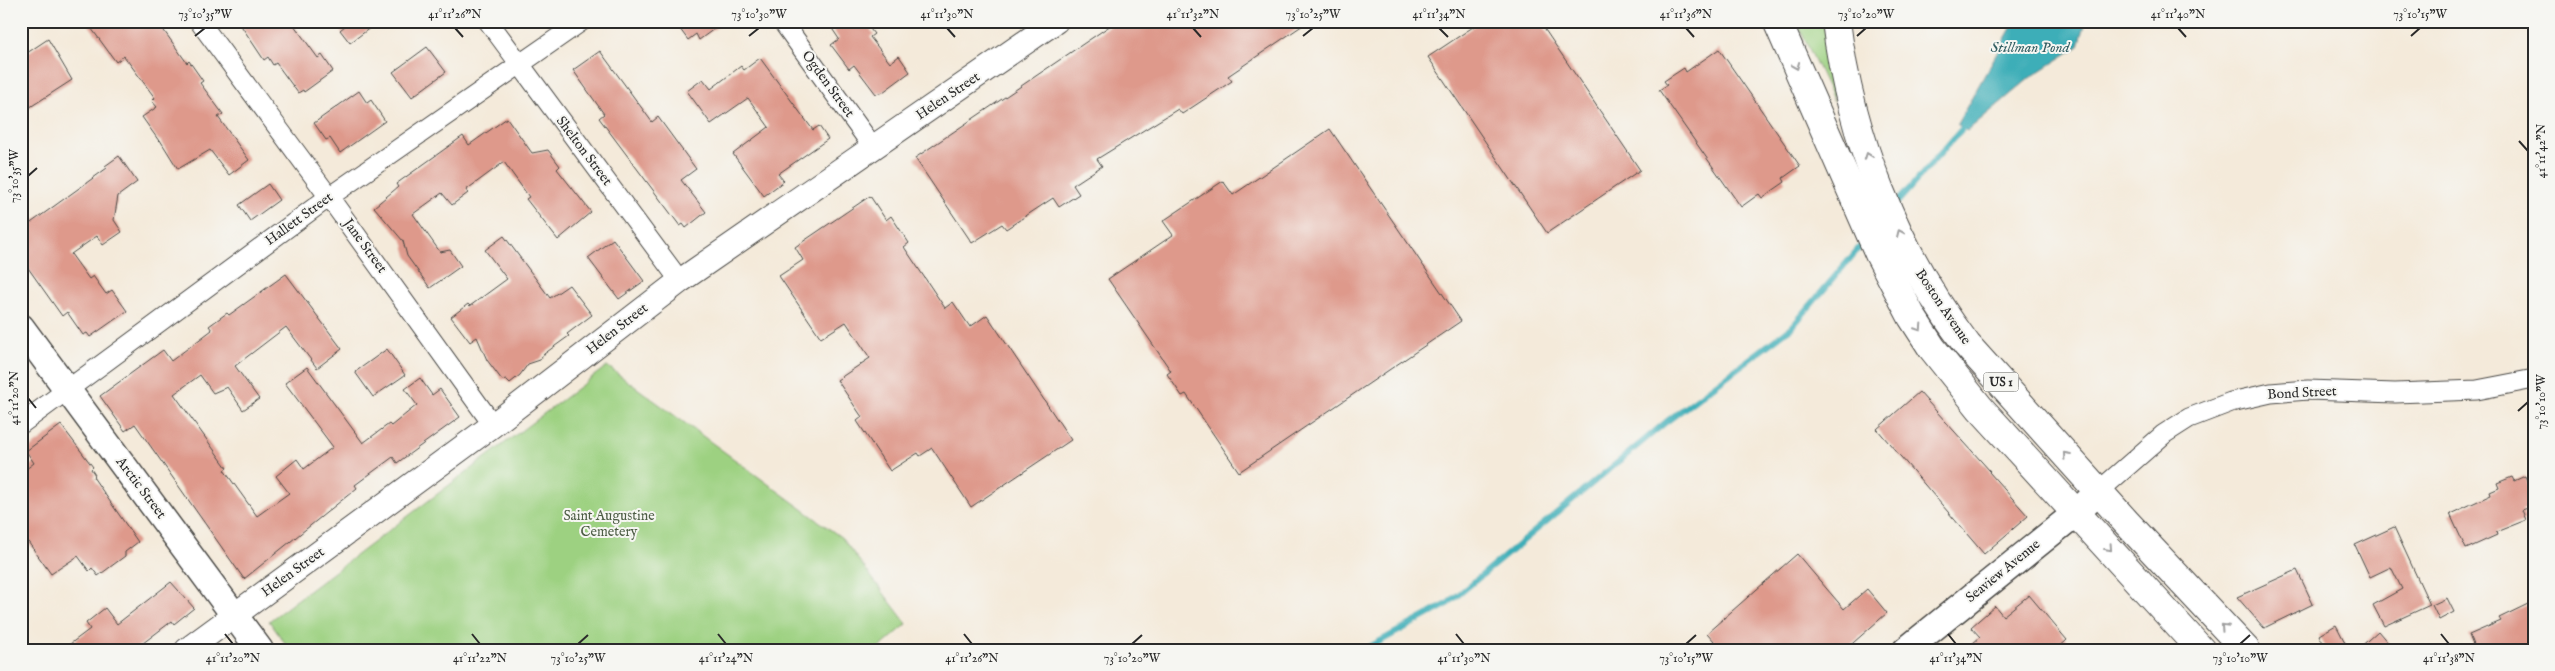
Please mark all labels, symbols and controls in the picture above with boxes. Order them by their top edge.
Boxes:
text: 73°10'35"W [178,7,232,22]
text: 41°11'26"N [428,7,482,22]
text: 73°10'30"W [731,7,787,22]
text: 41°11'30"N [920,7,974,22]
text: 41°11'32"N [1167,7,1220,22]
text: 73°10'25"W [1286,7,1341,22]
text: 41°11'34"N [1412,7,1466,22]
text: 41°11'36"N [1660,7,1713,22]
text: 73°10'20"W [1838,7,1895,22]
text: 41°11'40"N [2151,7,2206,22]
text: 73°10'15"W [2393,7,2447,22]
water label: Stillman Pond [1990,38,2071,57]
street label: Ogden Street [798,47,858,121]
one-way arrow [1790,62,1800,70]
street label: Helen Street [912,68,984,124]
street label: Shelton Street [552,113,616,189]
text: 41°11'42"N [2534,123,2549,178]
text: 73°10'35"W [7,149,22,203]
one-way arrow [1864,152,1874,161]
street label: Hallett Street [262,188,337,250]
street label: Jane Street [338,214,391,277]
one-way arrow [1896,229,1906,238]
street label: Boston Avenue [1911,266,1975,349]
street label: Helen Street [582,299,652,359]
one-way arrow [1913,323,1923,332]
text: 41°11'20"N [7,370,22,425]
road number: US 1 [1984,372,2018,392]
text: 73°10'10"W [2534,374,2549,430]
street label: Bond Street [2267,382,2337,404]
one-way arrow [2063,451,2072,460]
street label: Arctic Street [111,453,170,523]
park label: Saint Augustine Cemetery [563,507,655,541]
street label: Seaview Avenue [1962,535,2044,607]
street label: Helen Street [258,543,328,601]
one-way arrow [2103,543,2112,552]
one-way arrow [2221,623,2230,632]
text: 41°11'20"N [206,651,261,666]
text: 41°11'22"N [453,651,508,666]
text: 73°10'25"W [551,651,606,666]
text: 41°11'24"N [699,651,754,666]
text: 41°11'26"N [945,651,999,666]
text: 73°10'20"W [1104,651,1161,666]
text: 41°11'30"N [1437,651,1491,666]
text: 73°10'15"W [1659,651,1713,666]
text: 41°11'34"N [1929,651,1983,666]
text: 73°10'10"W [2212,651,2268,666]
text: 41°11'38"N [2423,651,2476,666]

